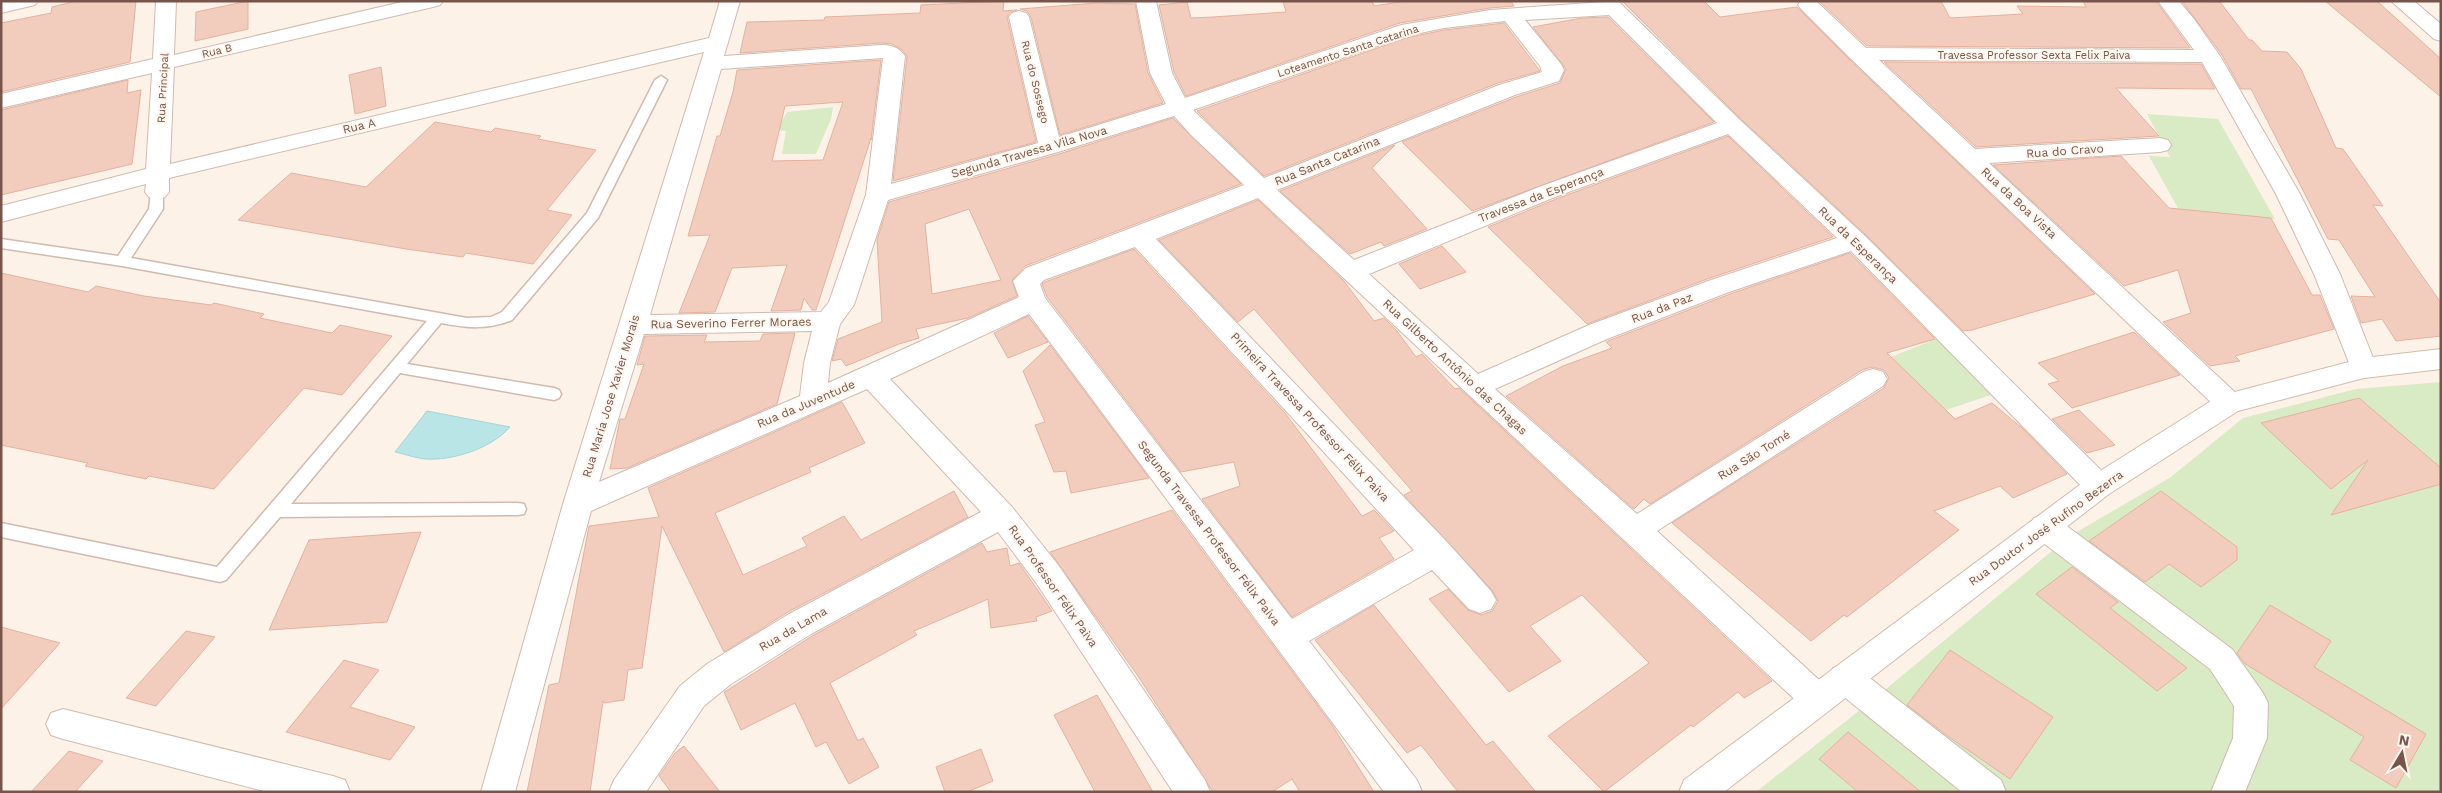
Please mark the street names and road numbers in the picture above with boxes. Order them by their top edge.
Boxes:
street label: Loteamento Santa Catarina [1276,22,1420,80]
street label: Rua do Sossego [1018,39,1052,125]
street label: Rua B [200,41,234,61]
street label: Travessa Professor Sexta Felix Paiva [1937,49,2131,62]
street label: Rua Principal [155,52,171,123]
street label: Rua A [341,115,377,137]
street label: Segunda Travessa Vila Nova [949,123,1109,181]
street label: Rua Santa Catarina [1272,133,1382,188]
street label: Rua do Cravo [2026,141,2104,161]
street label: Rua da Boa Vista [1978,164,2060,242]
street label: Travessa da Esperança [1476,165,1606,225]
street label: Rua da Esperança [1815,204,1901,287]
street label: Rua da Paz [1629,290,1695,326]
street label: Rua Gilberto Antônio das Chagas [1380,296,1530,438]
street label: Rua Maria Jose Xavier Morais [580,313,642,479]
street label: Rua Severino Ferrer Moraes [650,315,812,331]
street label: Primeira Travessa Professor Félix Paiva [1228,330,1392,505]
street label: Rua da Juventude [755,377,857,431]
street label: Rua São Tomé [1715,427,1793,483]
street label: Segunda Travessa Professor Félix Paiva [1135,438,1283,628]
street label: Rua Doutor José Rufino Bezerra [1966,467,2126,589]
street label: Rua Professor Félix Paiva [1005,522,1101,650]
street label: Rua da Lama [757,604,830,654]

